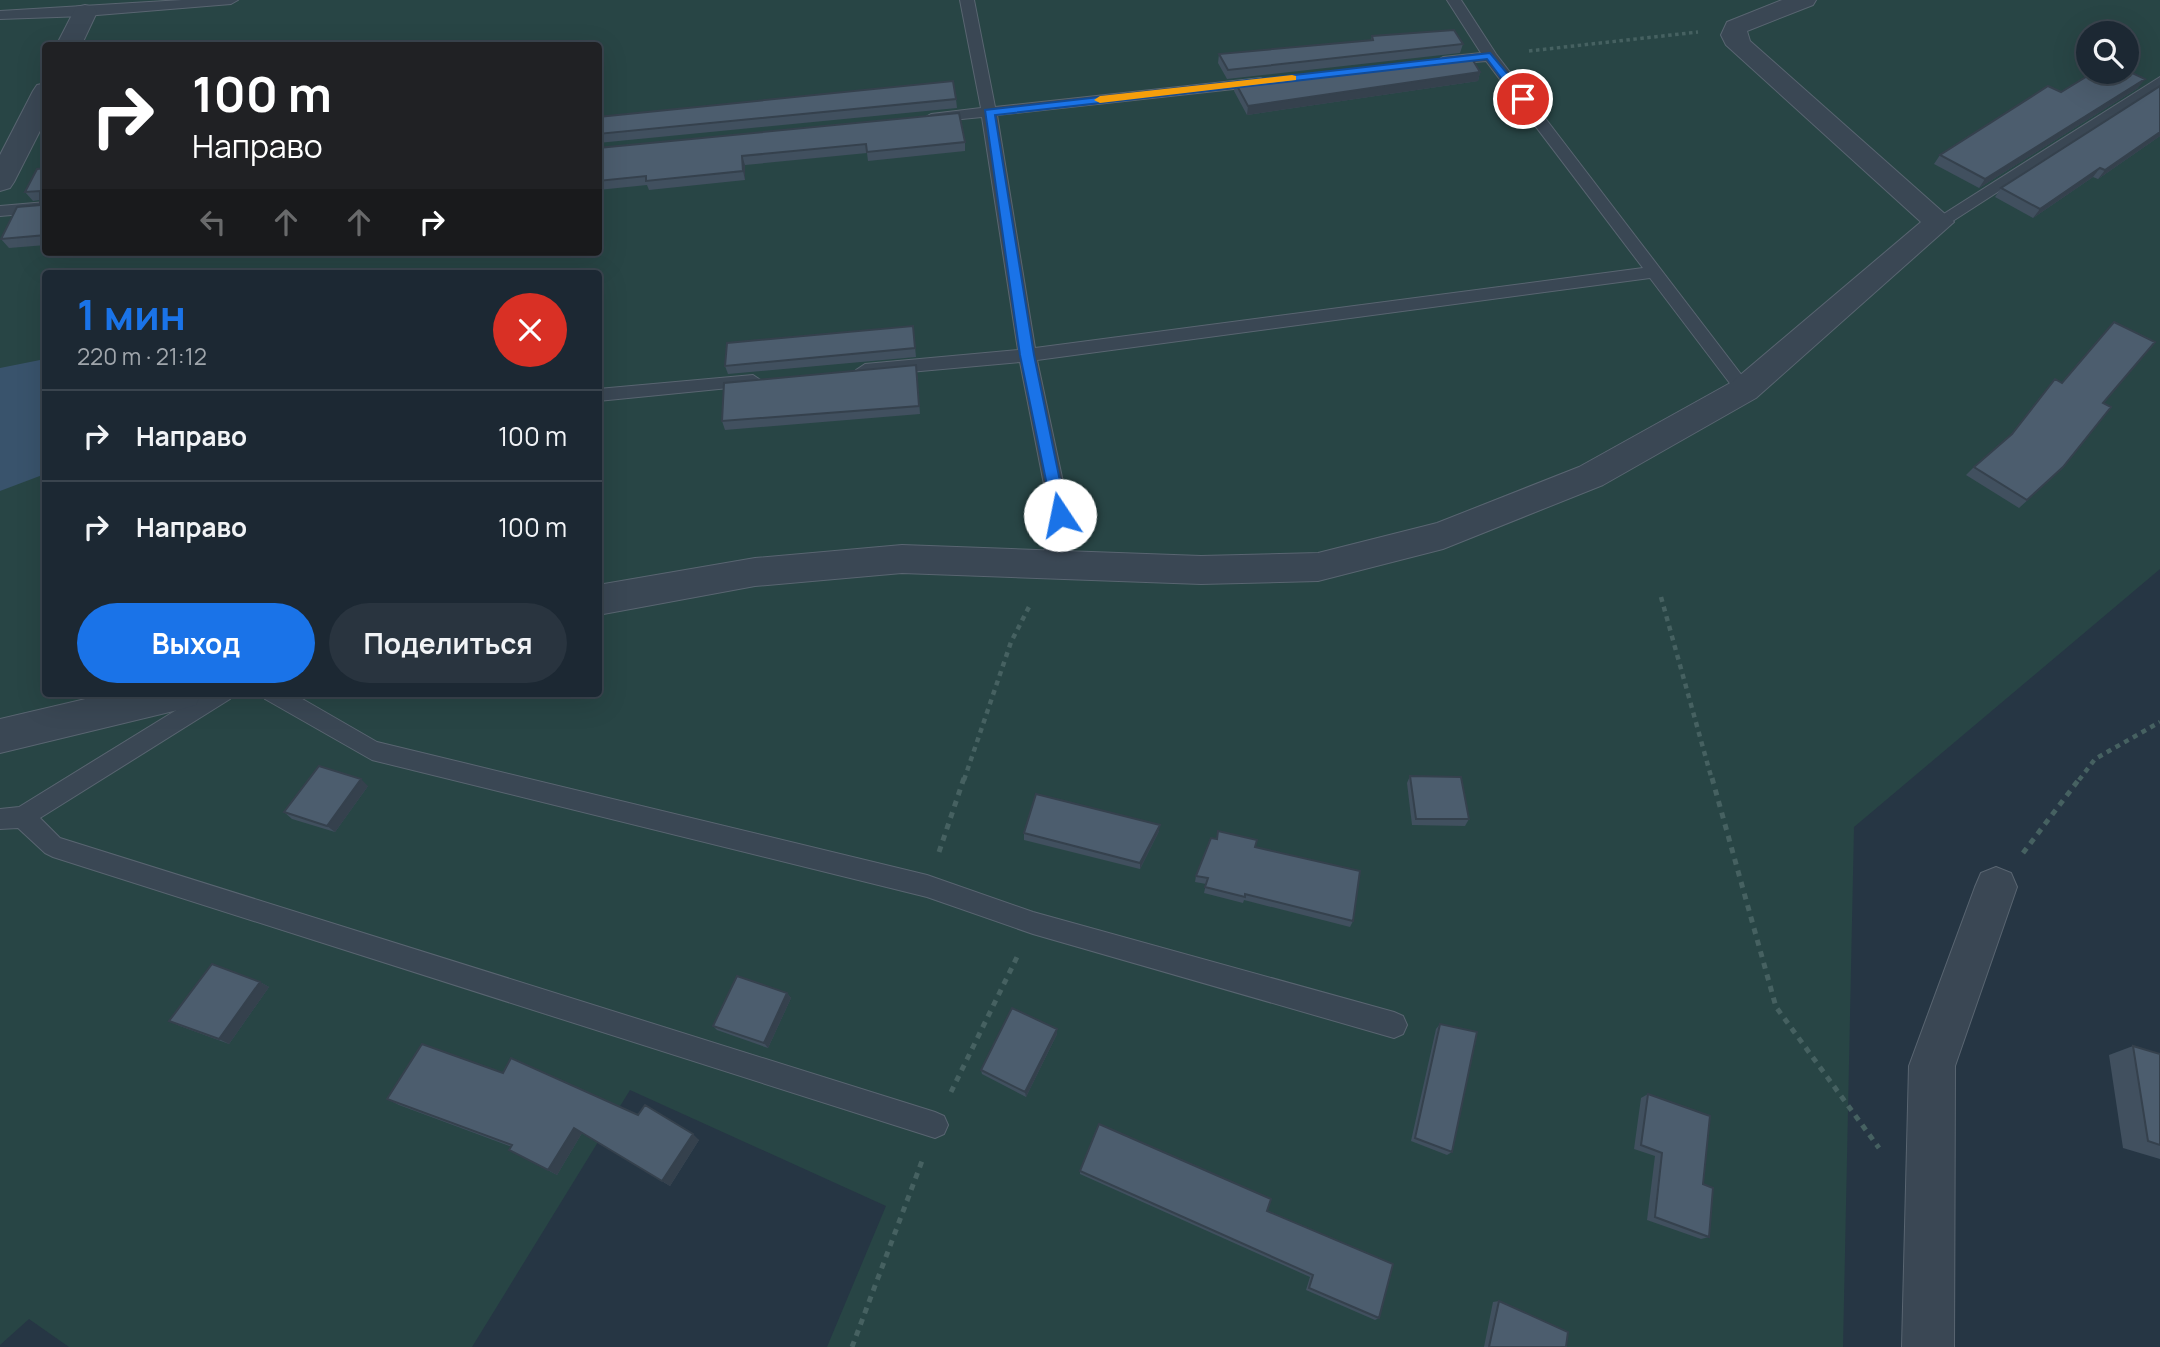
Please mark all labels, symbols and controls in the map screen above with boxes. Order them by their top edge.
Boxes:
map controls [2076,21,2139,84]
button: search [2076,21,2139,84]
text: 100 m [192,60,332,127]
pin [1493,69,1553,129]
icon: right [77,70,168,161]
icon: arrive [1504,80,1542,118]
text: Направо [192,124,323,168]
icon: left [194,203,232,241]
icon: ahead [267,203,305,241]
icon: ahead [340,203,378,241]
icon: right [413,203,451,241]
text: 1 мин [77,285,186,343]
button: close [493,293,567,367]
text: 220 m · 21:12 [77,340,207,372]
icon: right [77,417,115,455]
text: Направо [136,418,247,454]
text: 100 m [498,418,567,454]
position arrow [1023,478,1097,552]
icon: right [77,508,115,546]
text: Направо [136,509,247,545]
text: 100 m [498,509,567,545]
button: Выход [77,603,315,683]
button: Поделиться [329,603,567,683]

